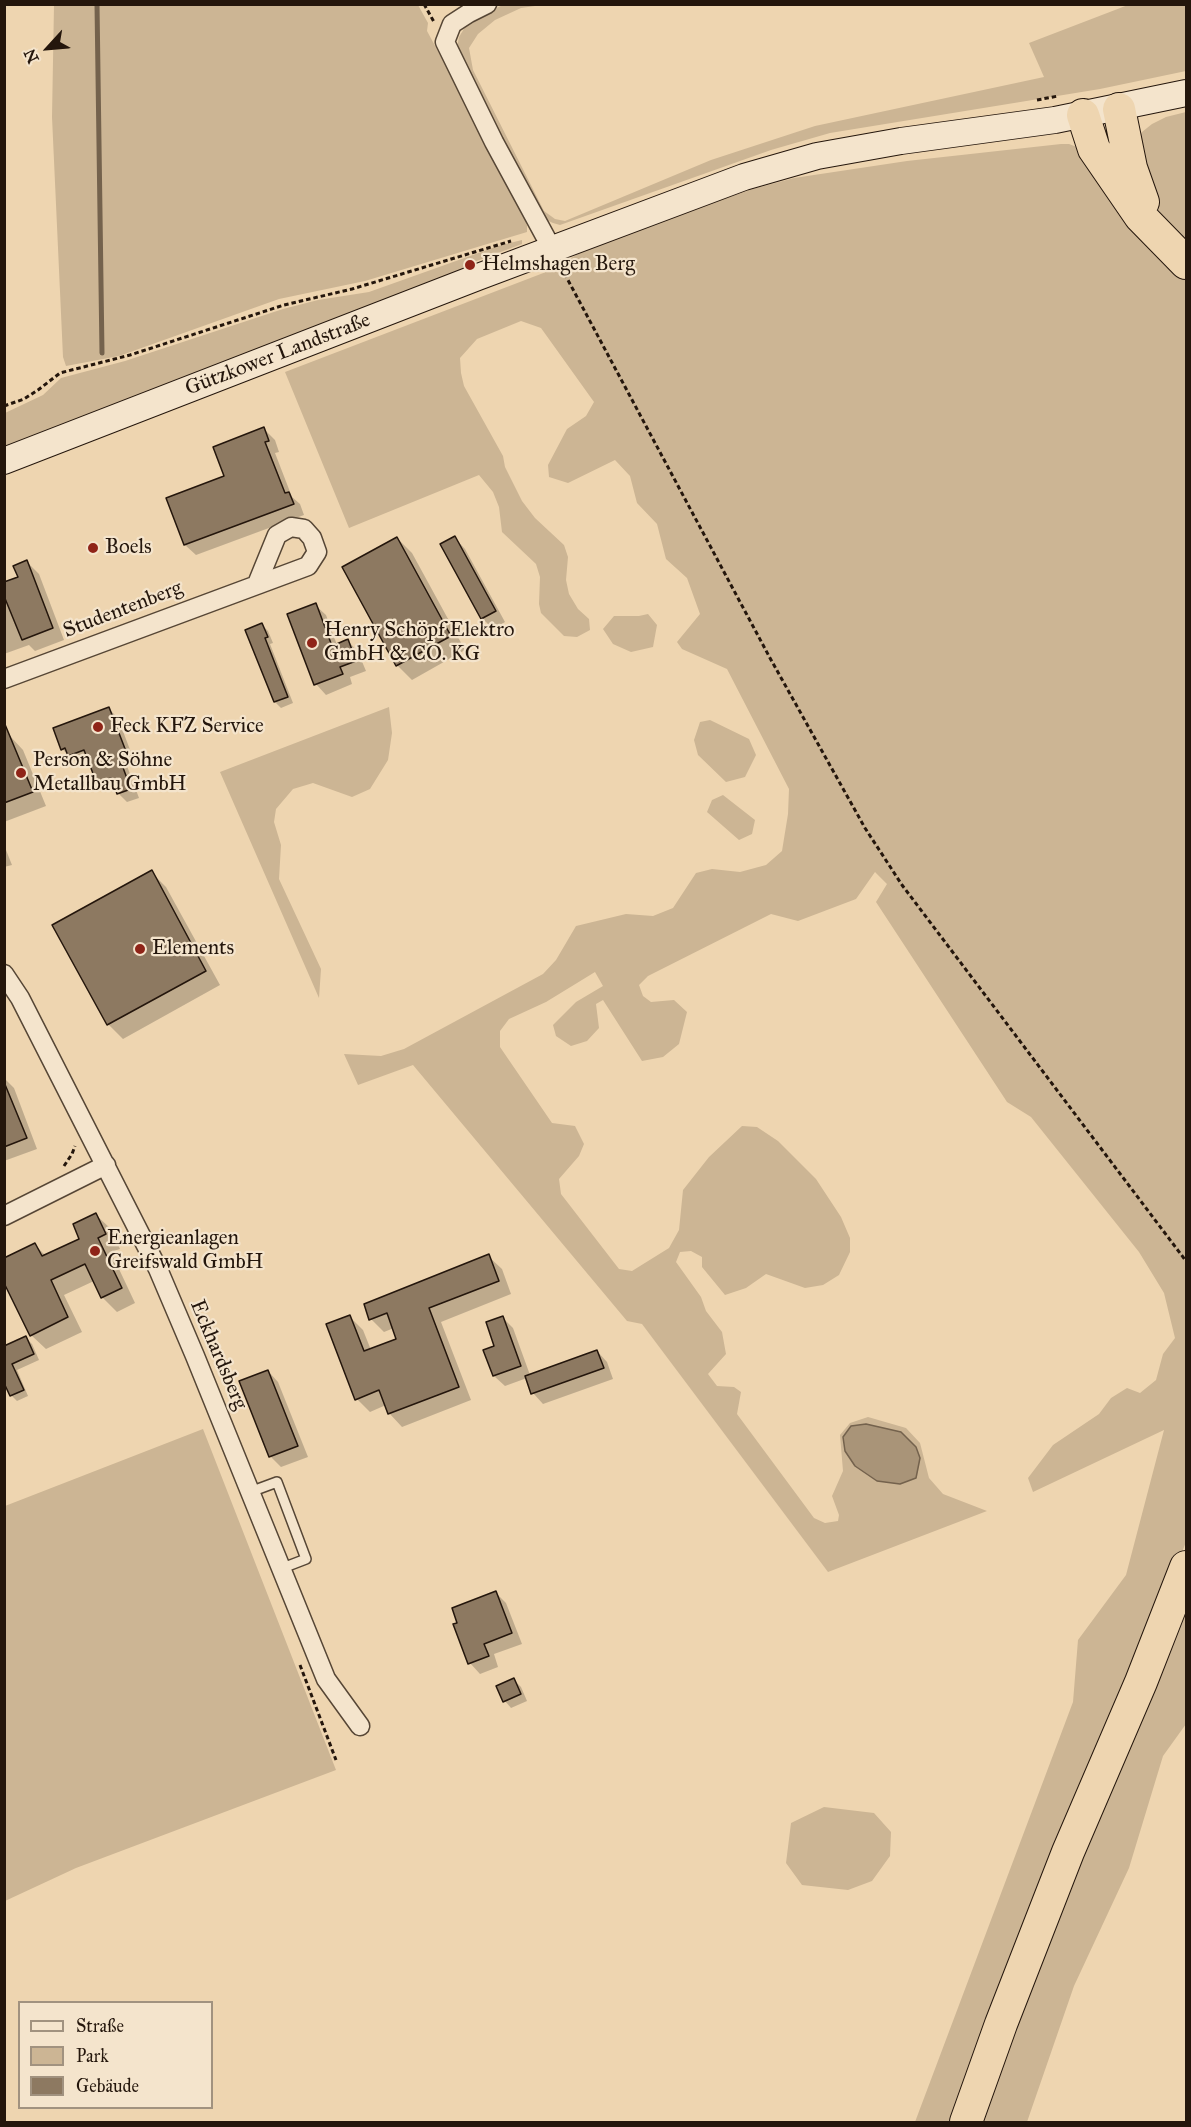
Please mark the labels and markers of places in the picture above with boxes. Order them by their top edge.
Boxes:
place label: Helmshagen Berg [482,252,635,278]
marker: Helmshagen Berg [463,258,477,272]
place label: Boels [105,535,152,561]
marker: Boels [86,541,100,555]
place label: Henry Schöpf Elektro GmbH & CO. KG [324,618,515,668]
marker: Henry Schöpf Elektro GmbH & CO. KG [305,636,319,650]
place label: Feck KFZ Service [110,714,264,740]
marker: Feck KFZ Service [91,720,105,734]
place label: Person & Söhne Metallbau GmbH [33,748,187,798]
marker: Person & Söhne Metallbau GmbH [14,766,28,780]
place label: Elements [152,936,234,962]
marker: Elements [133,942,147,956]
place label: Energieanlagen Greifswald GmbH [107,1226,263,1276]
marker: Energieanlagen Greifswald GmbH [88,1244,102,1258]

